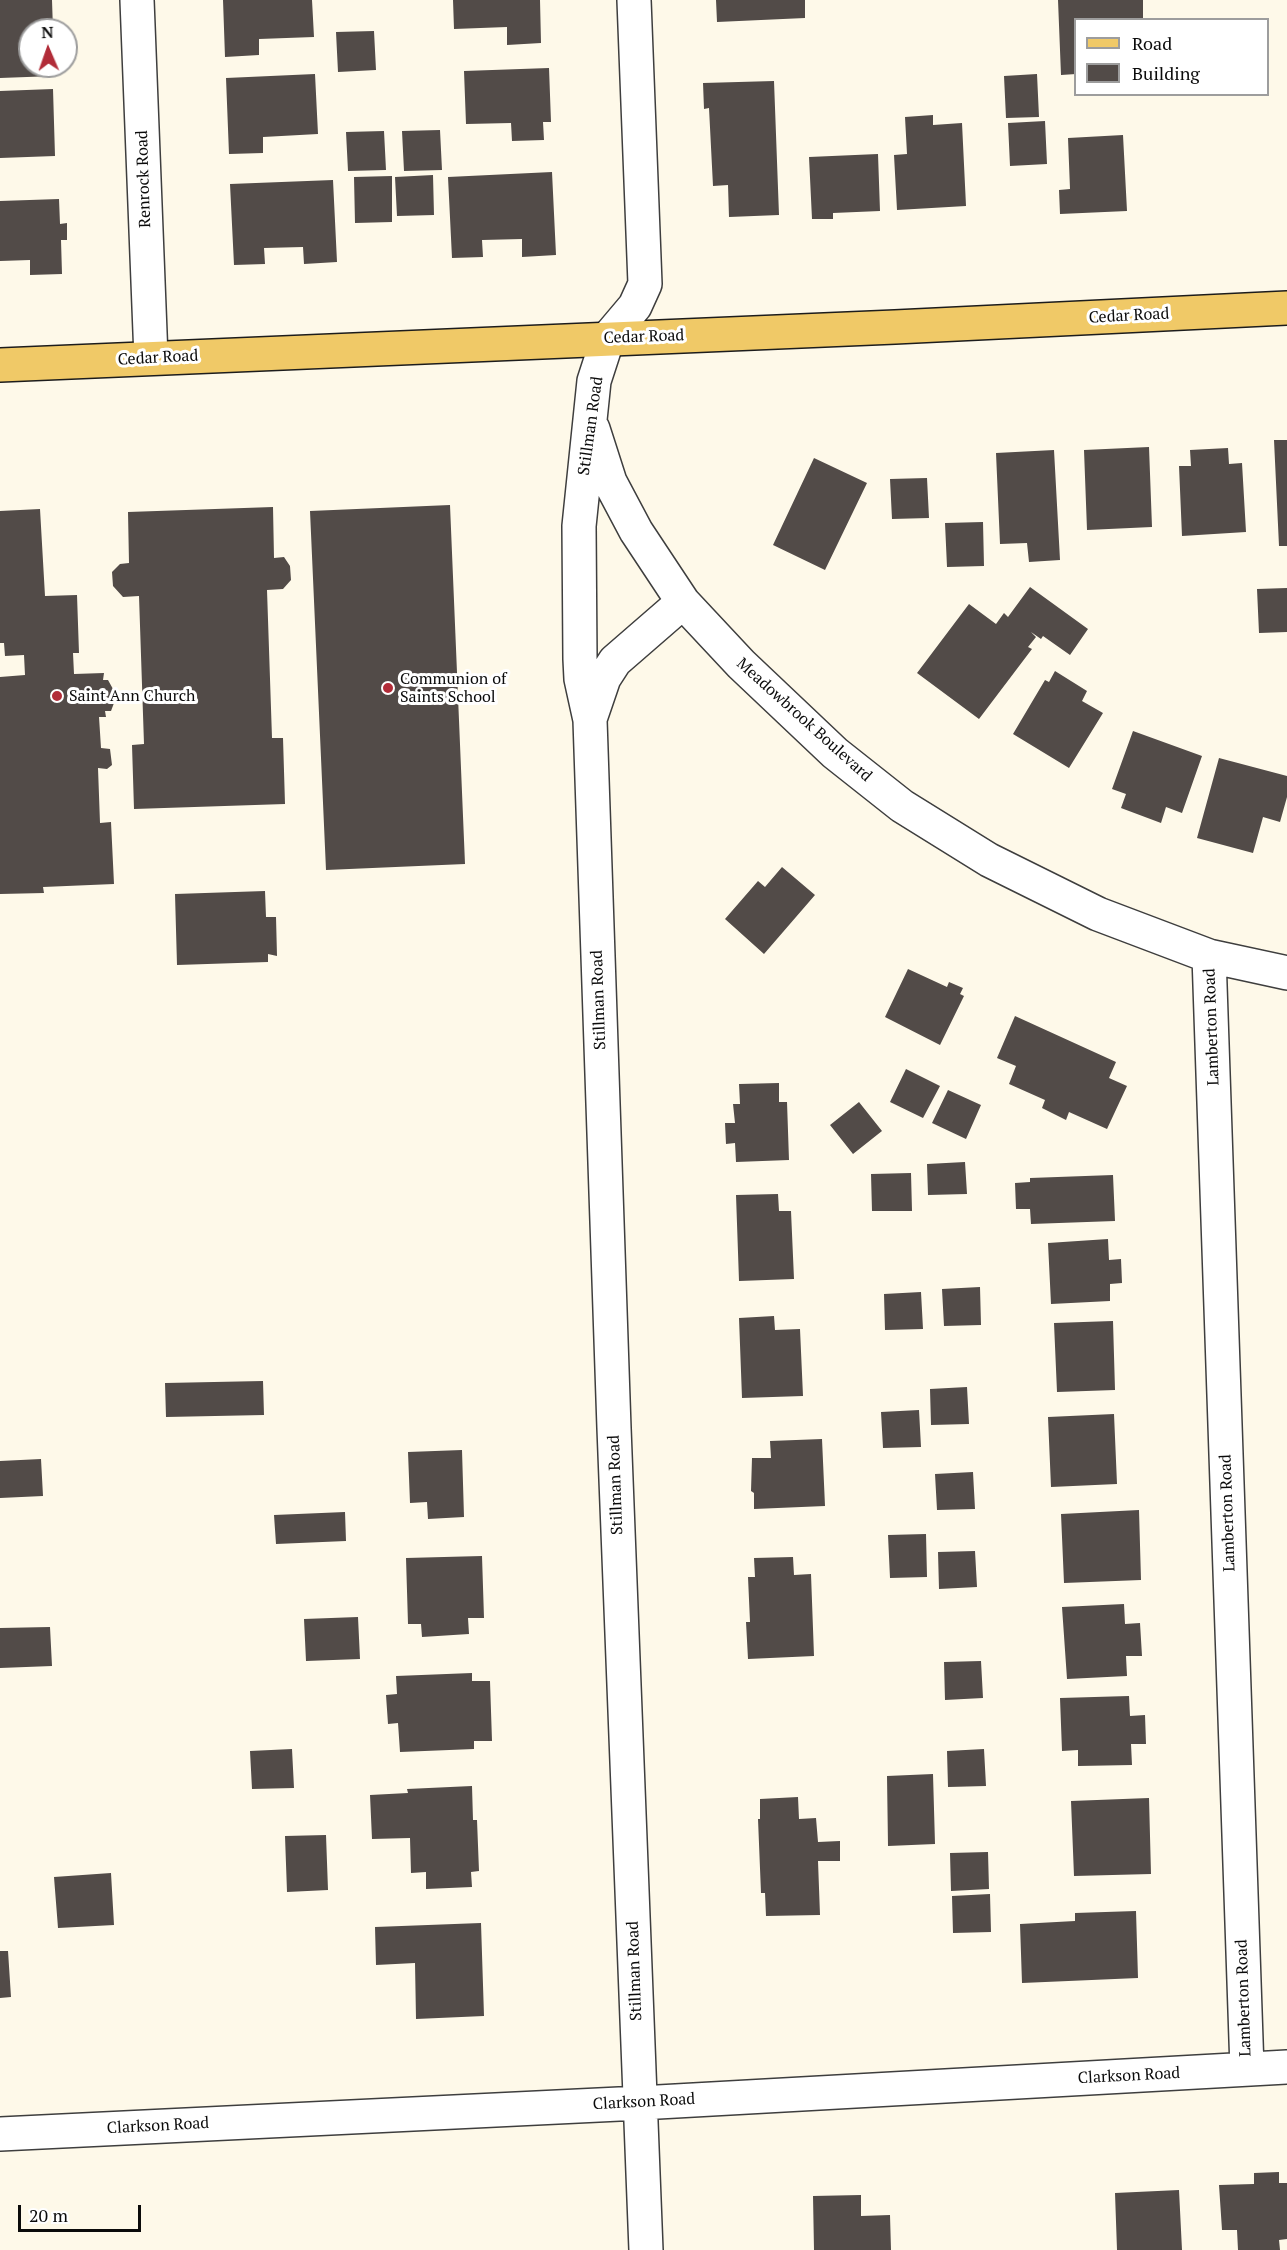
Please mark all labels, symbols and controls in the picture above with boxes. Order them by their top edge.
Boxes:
north arrow [18,18,78,78]
legend [1074,18,1269,96]
text: N [41,21,54,43]
text: Road [1132,31,1172,55]
text: Building [1132,61,1200,85]
street label: Renrock Road [133,130,155,228]
street label: Cedar Road [1088,304,1170,328]
street label: Cedar Road [603,326,685,348]
street label: Cedar Road [117,346,199,370]
street label: Stillman Road [575,375,607,477]
street label: Meadowbrook Boulevard [732,654,876,786]
place label: Communion of Saints School [400,669,506,707]
marker: Communion of Saints School [381,681,395,695]
place label: Saint Ann Church [69,686,195,706]
marker: Saint Ann Church [50,689,64,703]
street label: Stillman Road [588,950,610,1050]
street label: Lamberton Road [1200,968,1224,1086]
street label: Stillman Road [605,1435,627,1535]
street label: Lamberton Road [1216,1454,1240,1572]
street label: Stillman Road [624,1921,646,2021]
street label: Lamberton Road [1232,1939,1256,2057]
street label: Clarkson Road [1077,2064,1181,2088]
street label: Clarkson Road [592,2090,696,2114]
street label: Clarkson Road [106,2114,210,2138]
scale bar [21,2193,144,2231]
text: 20 m [29,2203,68,2227]

